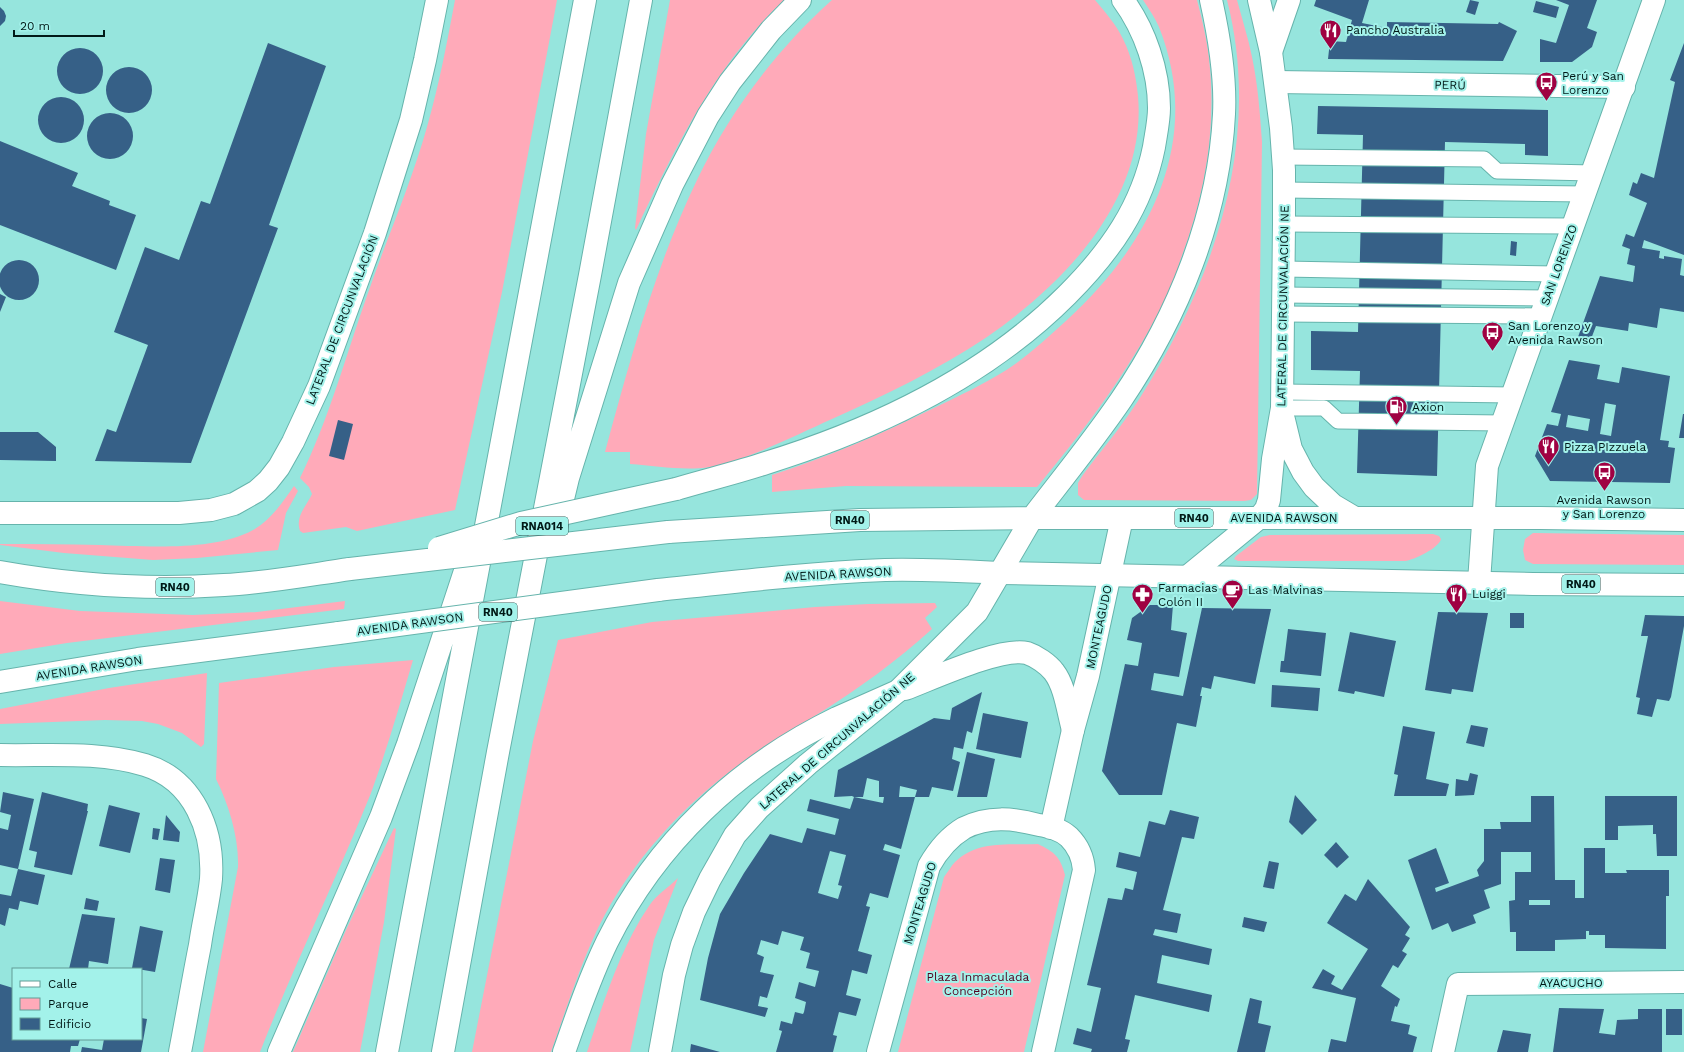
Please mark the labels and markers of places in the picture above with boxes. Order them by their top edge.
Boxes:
restaurant icon: Pancho Australia [1318,17,1344,50]
place label: Pancho Australia [1346,23,1444,37]
place label: Perú y San Lorenzo [1562,69,1624,97]
bus stop icon: Perú y San Lorenzo [1534,70,1560,103]
place label: San Lorenzo y Avenida Rawson [1508,319,1603,347]
bus stop icon: San Lorenzo y Avenida Rawson [1479,320,1505,353]
fuel station icon: Axion [1383,394,1409,427]
place label: Axion [1412,400,1444,414]
restaurant icon: Pizza PIzzuela [1536,434,1562,467]
place label: Pizza PIzzuela [1564,440,1647,454]
bus stop icon: Avenida Rawson y San Lorenzo [1591,460,1617,493]
place label: Avenida Rawson y San Lorenzo [1557,493,1651,521]
cafe icon: Las Malvinas [1220,577,1246,610]
place label: Farmacias Colón II [1158,581,1218,609]
restaurant icon: Luiggi [1443,581,1469,614]
pharmacy icon: Farmacias Colón II [1130,582,1156,615]
place label: Las Malvinas [1248,583,1323,597]
place label: Luiggi [1472,587,1506,601]

